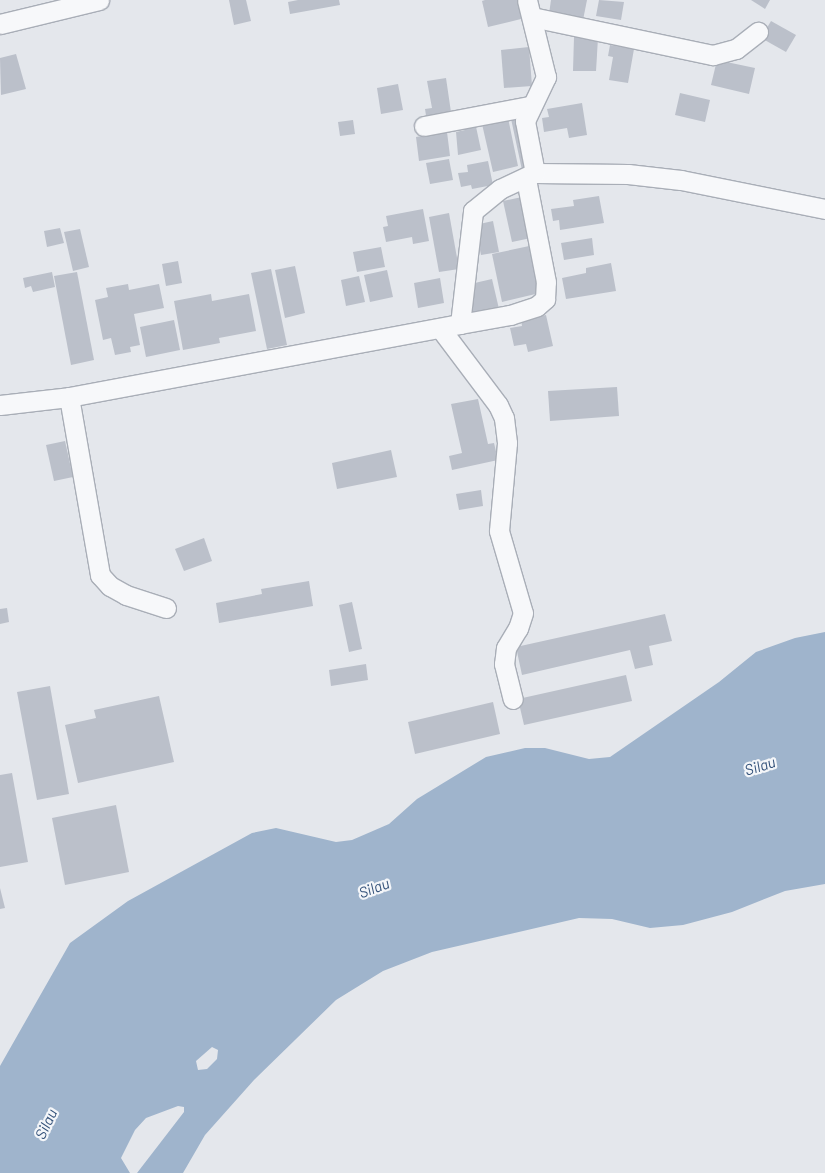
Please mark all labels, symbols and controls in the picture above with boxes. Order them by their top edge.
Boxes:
water label: Silau [742,753,778,779]
water label: Silau [356,874,392,902]
water label: Silau [31,1106,61,1142]

